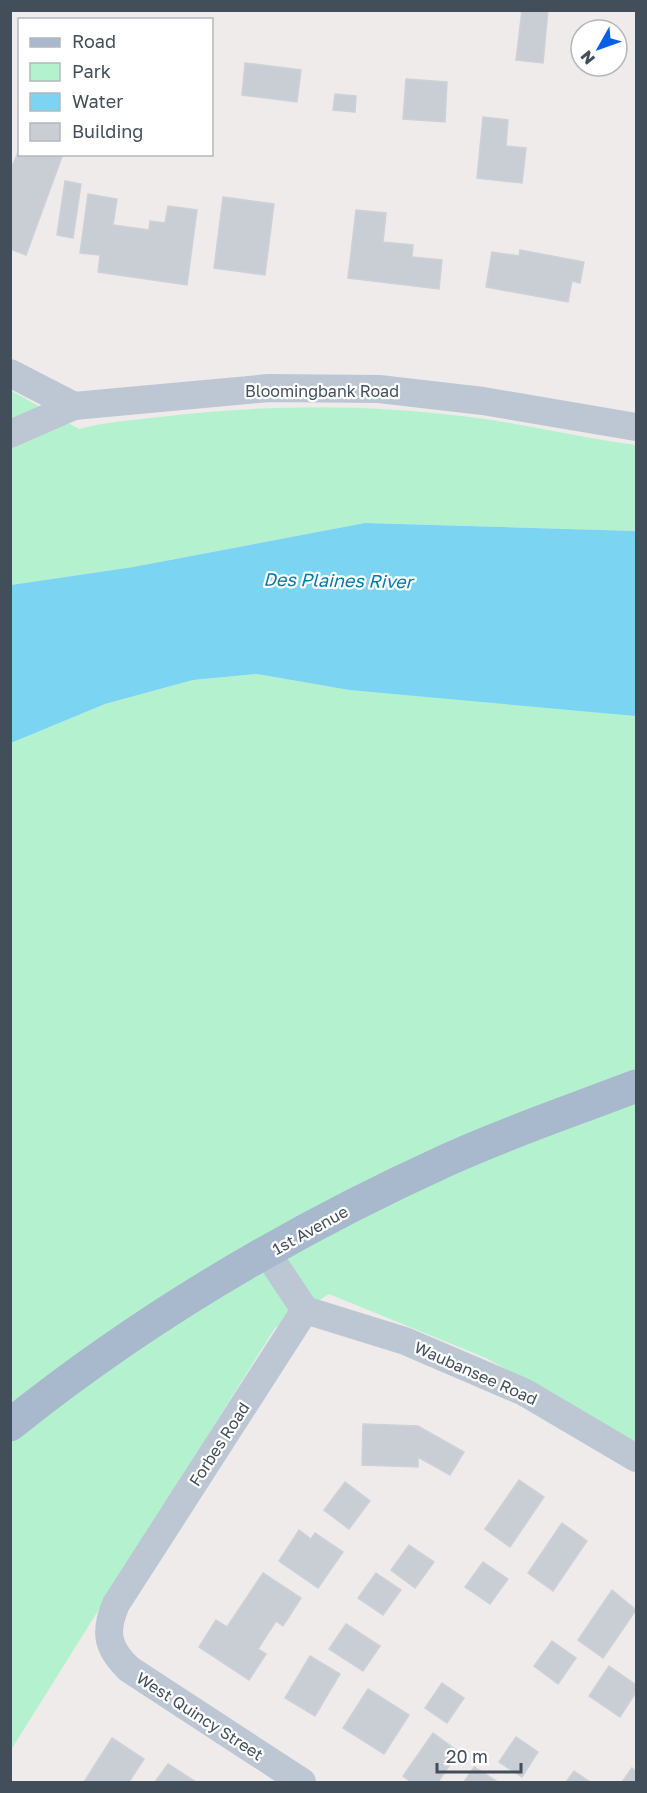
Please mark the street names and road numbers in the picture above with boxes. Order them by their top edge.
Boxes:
street label: Bloomingbank Road [245,381,399,401]
street label: 1st Avenue [269,1201,351,1259]
street label: Waubansee Road [411,1337,541,1409]
street label: Forbes Road [184,1398,254,1490]
street label: West Quincy Street [133,1668,267,1764]

